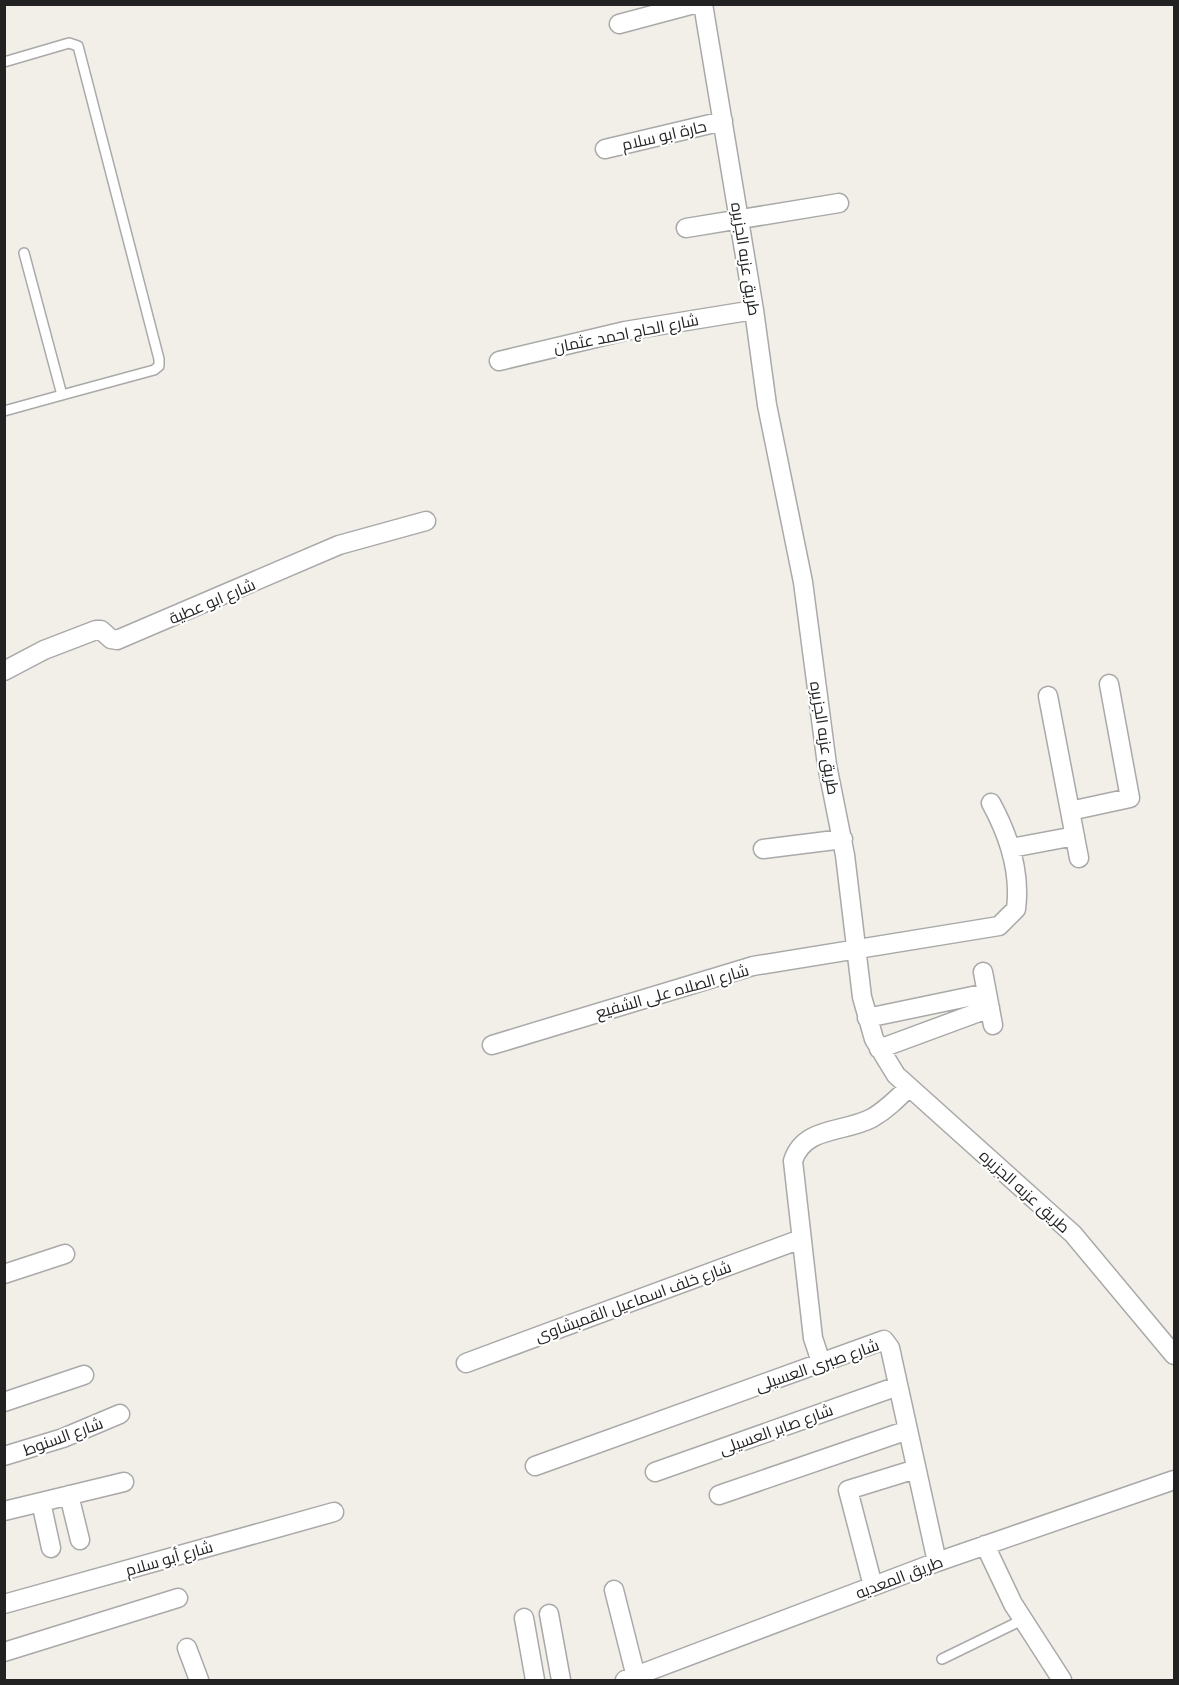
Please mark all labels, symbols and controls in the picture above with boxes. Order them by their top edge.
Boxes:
street label: حارة ابو سلام [620,116,709,156]
street label: طريق عزبه الجزيره [726,201,765,317]
street label: شارع الحاج احمد عثمان [552,309,701,359]
street label: شارع ابو عطية [166,574,259,630]
street label: طريق عزبه الجزيره [805,680,844,796]
street label: شارع الصلاه على الشفيع [593,960,752,1024]
street label: طريق عزبه الجزيره [975,1145,1074,1238]
street label: شارع خلف اسماعيل القمبشاوى [532,1256,735,1348]
street label: شارع صبرى العسيلى [752,1334,882,1397]
street label: شارع صابر العسيلى [716,1399,836,1461]
street label: شارع السنوط [20,1412,106,1462]
street label: شارع أبو سلام [123,1536,216,1582]
street label: طريق المعديه [852,1551,946,1604]

